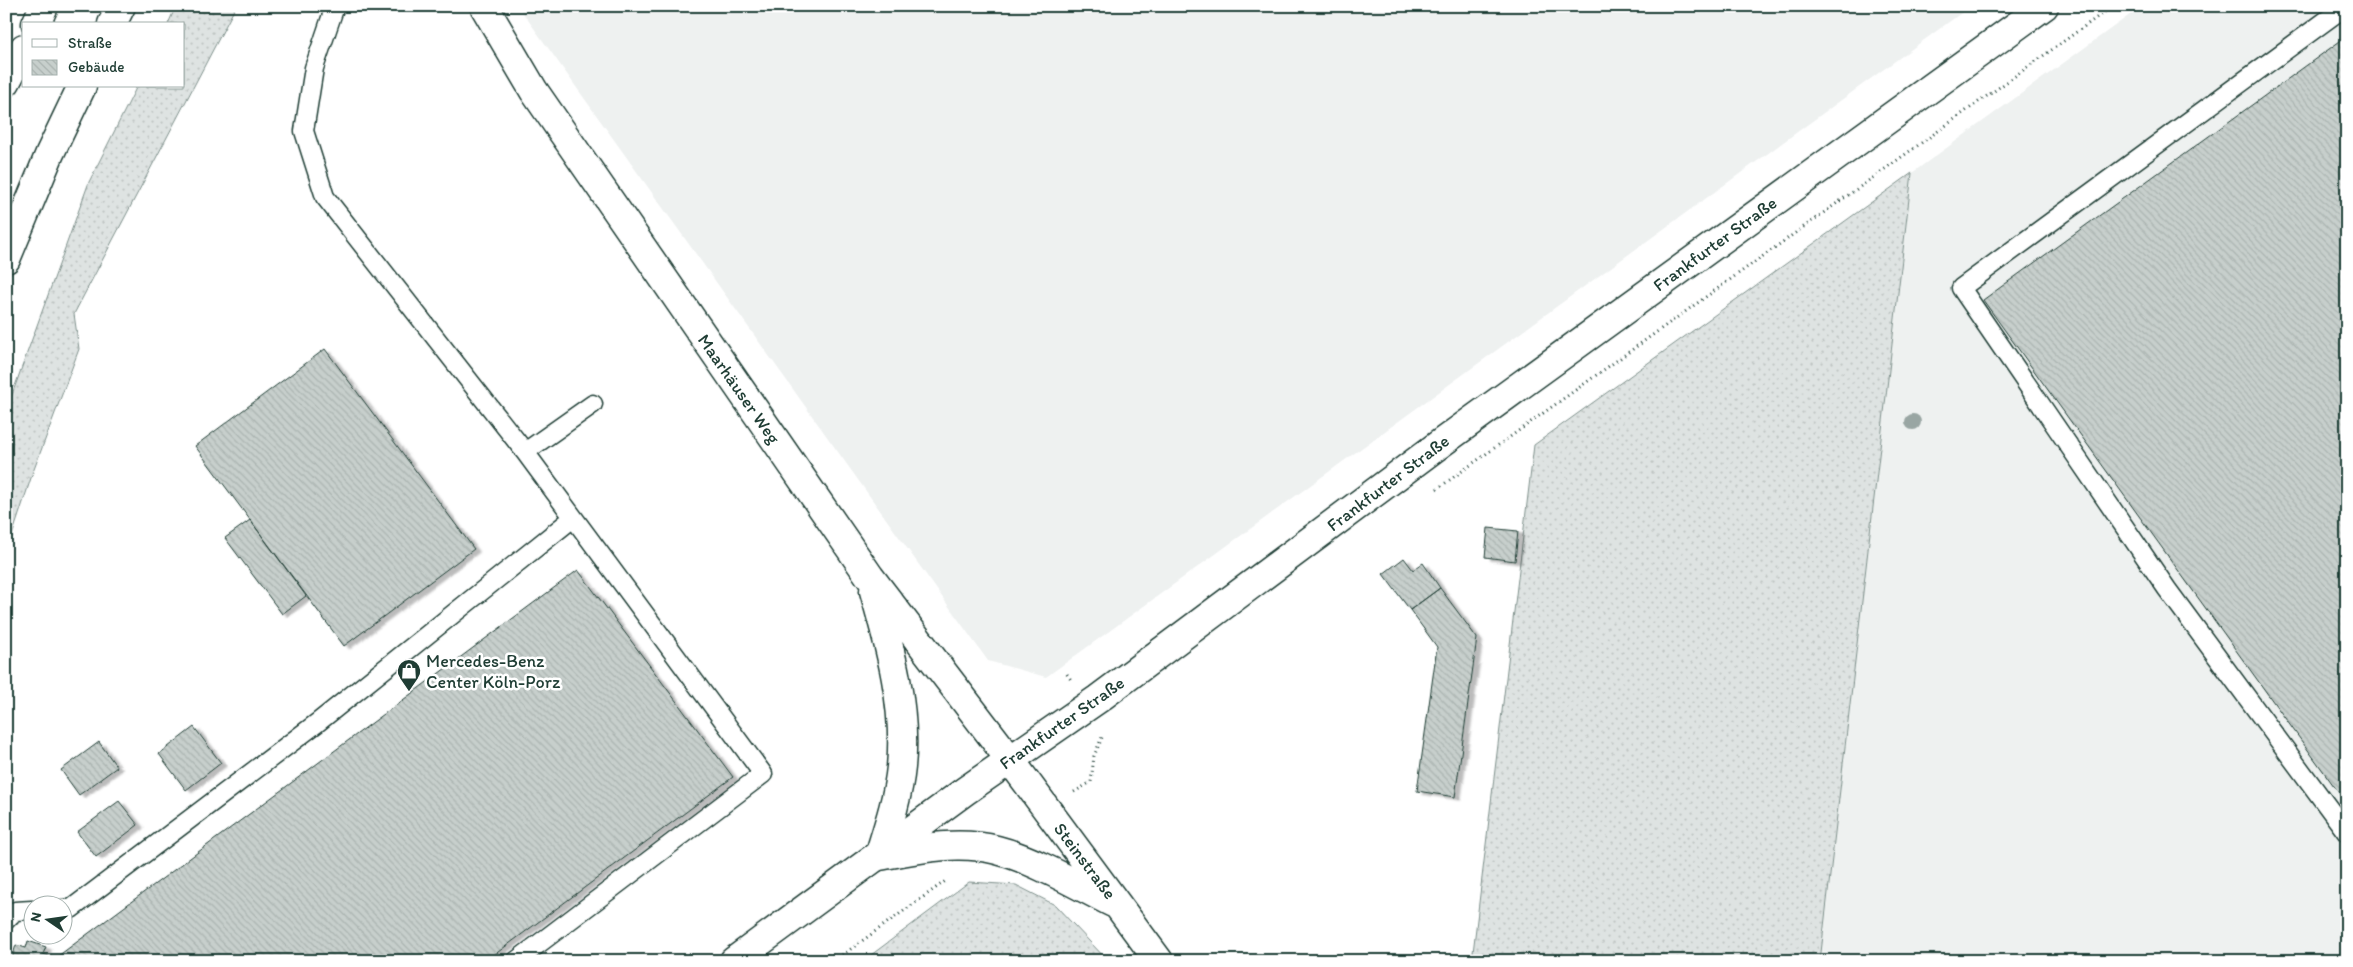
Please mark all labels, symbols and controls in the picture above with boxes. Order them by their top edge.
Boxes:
legend [22,22,185,88]
text: Straße [68,34,112,52]
text: Gebäude [68,58,125,76]
street label: Frankfurter Straße [1649,192,1781,296]
street label: Maarhäuser Weg [693,330,786,449]
street label: Frankfurter Straße [1322,430,1454,536]
place label: Mercedes-Benz Center Köln-Porz [426,650,561,693]
shop icon: Mercedes-Benz Center Köln-Porz [396,658,422,692]
street label: Frankfurter Straße [995,672,1129,774]
street label: Steinstraße [1049,818,1121,904]
north arrow [22,894,72,944]
text: N [26,911,45,924]

